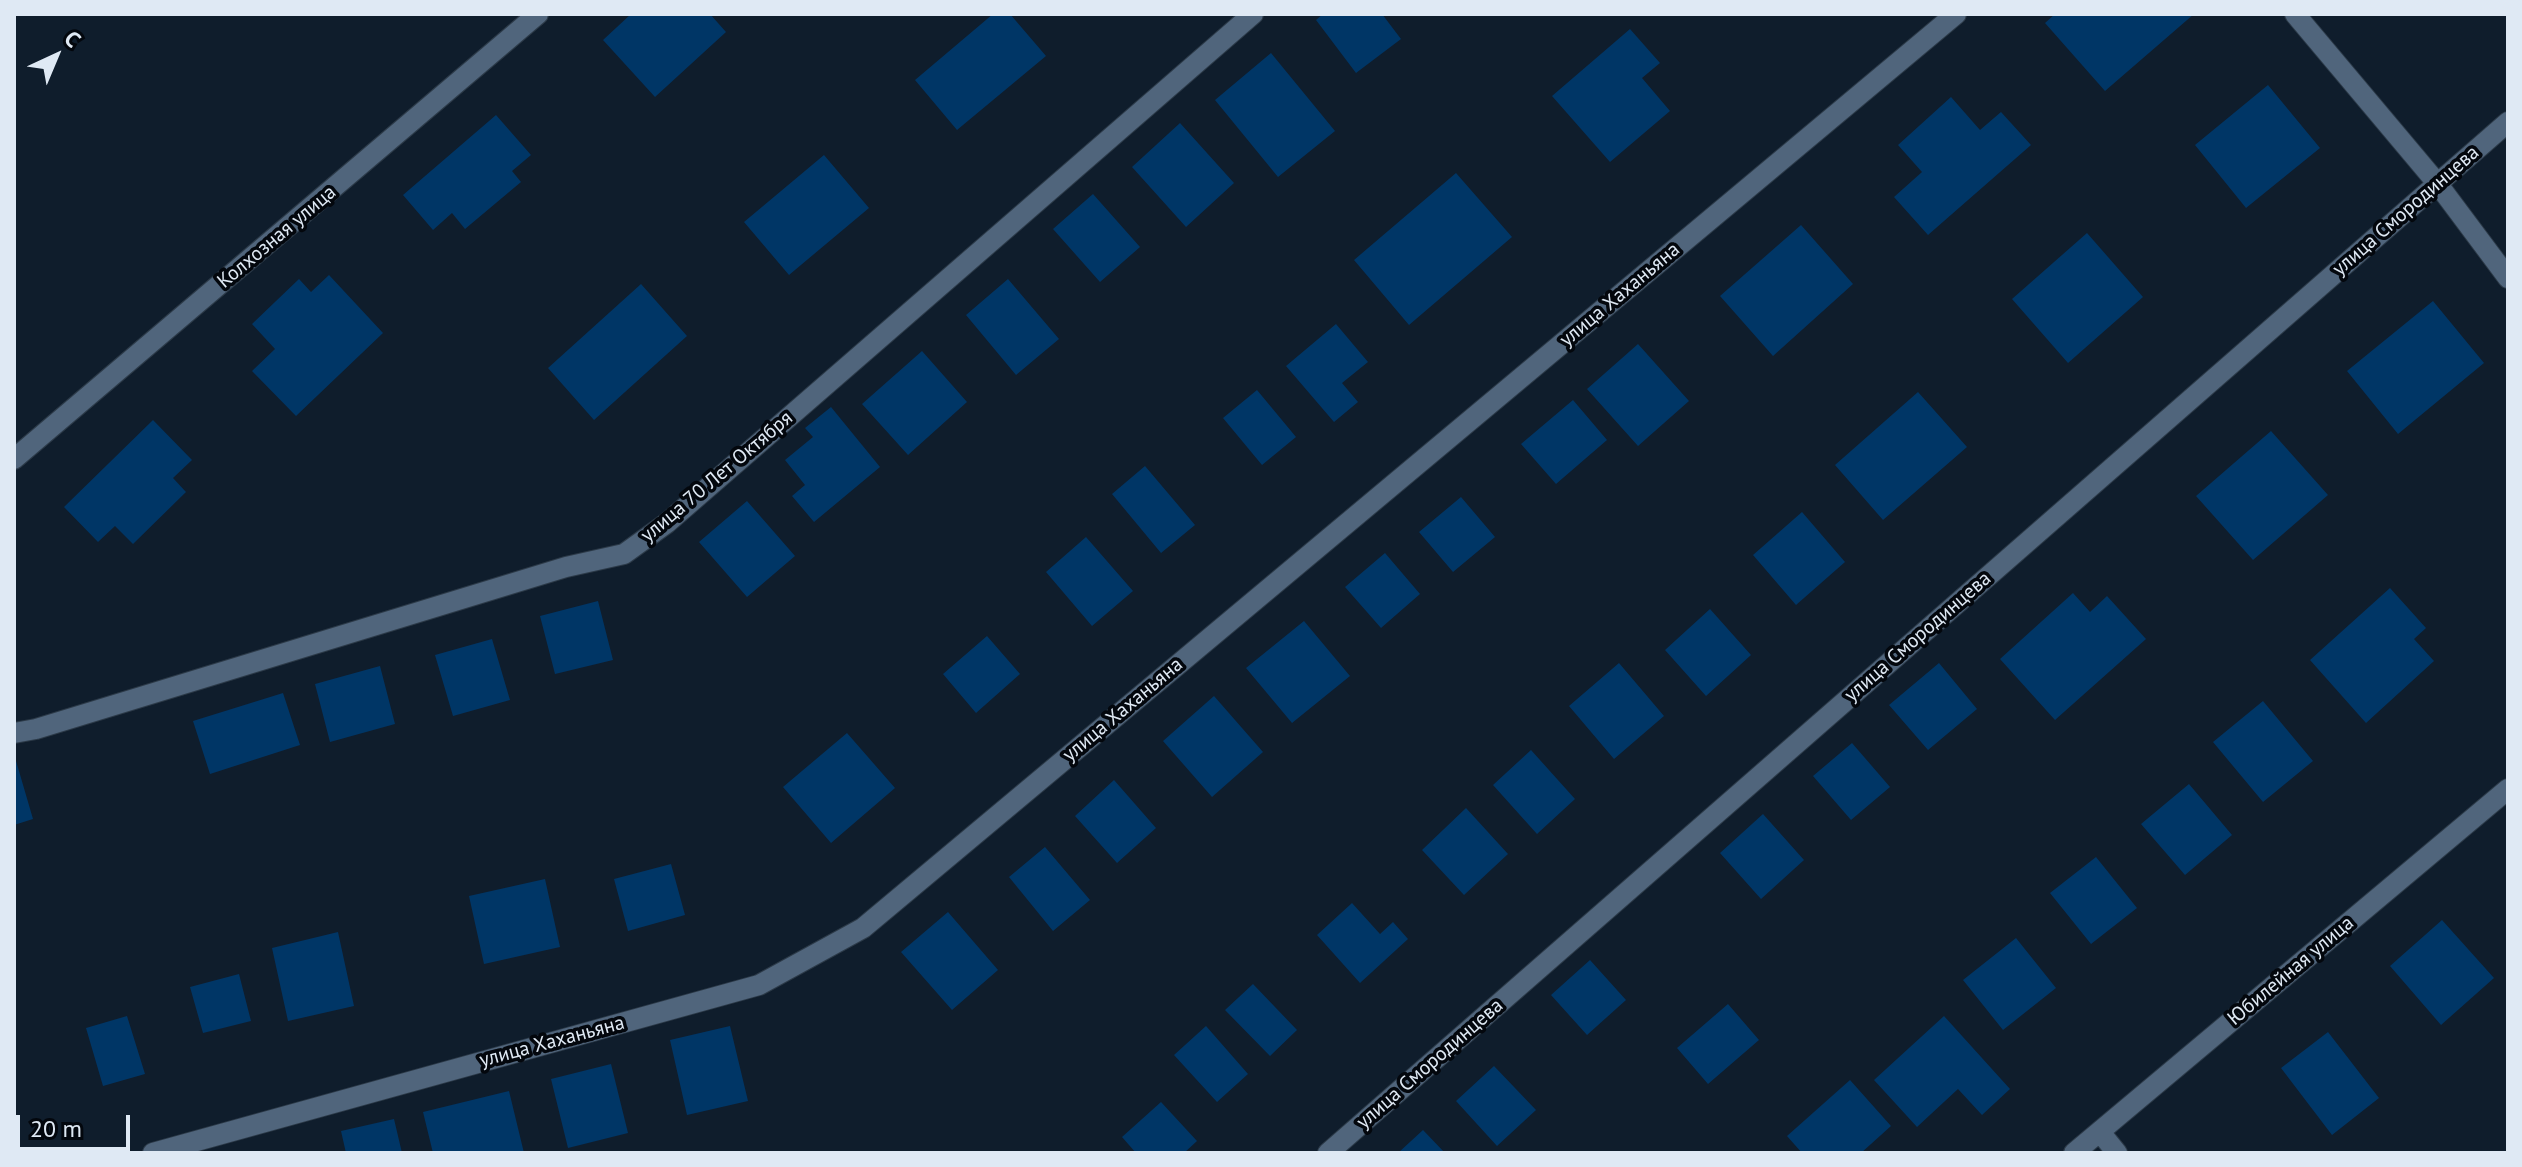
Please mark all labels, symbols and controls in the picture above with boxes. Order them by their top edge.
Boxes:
north arrow [16,16,96,96]
text: С [59,24,87,53]
street label: улица Смородинцева [2328,141,2484,281]
street label: Колхозная улица [213,180,341,294]
street label: улица Хаханьяна [1555,238,1685,352]
street label: улица 70 Лет Октября [636,406,798,548]
street label: улица Смородинцева [1840,567,1996,707]
street label: улица Хаханьяна [1058,653,1188,767]
street label: Юбилейная улица [2223,911,2359,1031]
street label: улица Смородинцева [1352,994,1508,1134]
street label: улица Хаханьяна [477,1011,627,1073]
scale bar [20,1099,134,1149]
text: 20 m [30,1113,82,1144]

